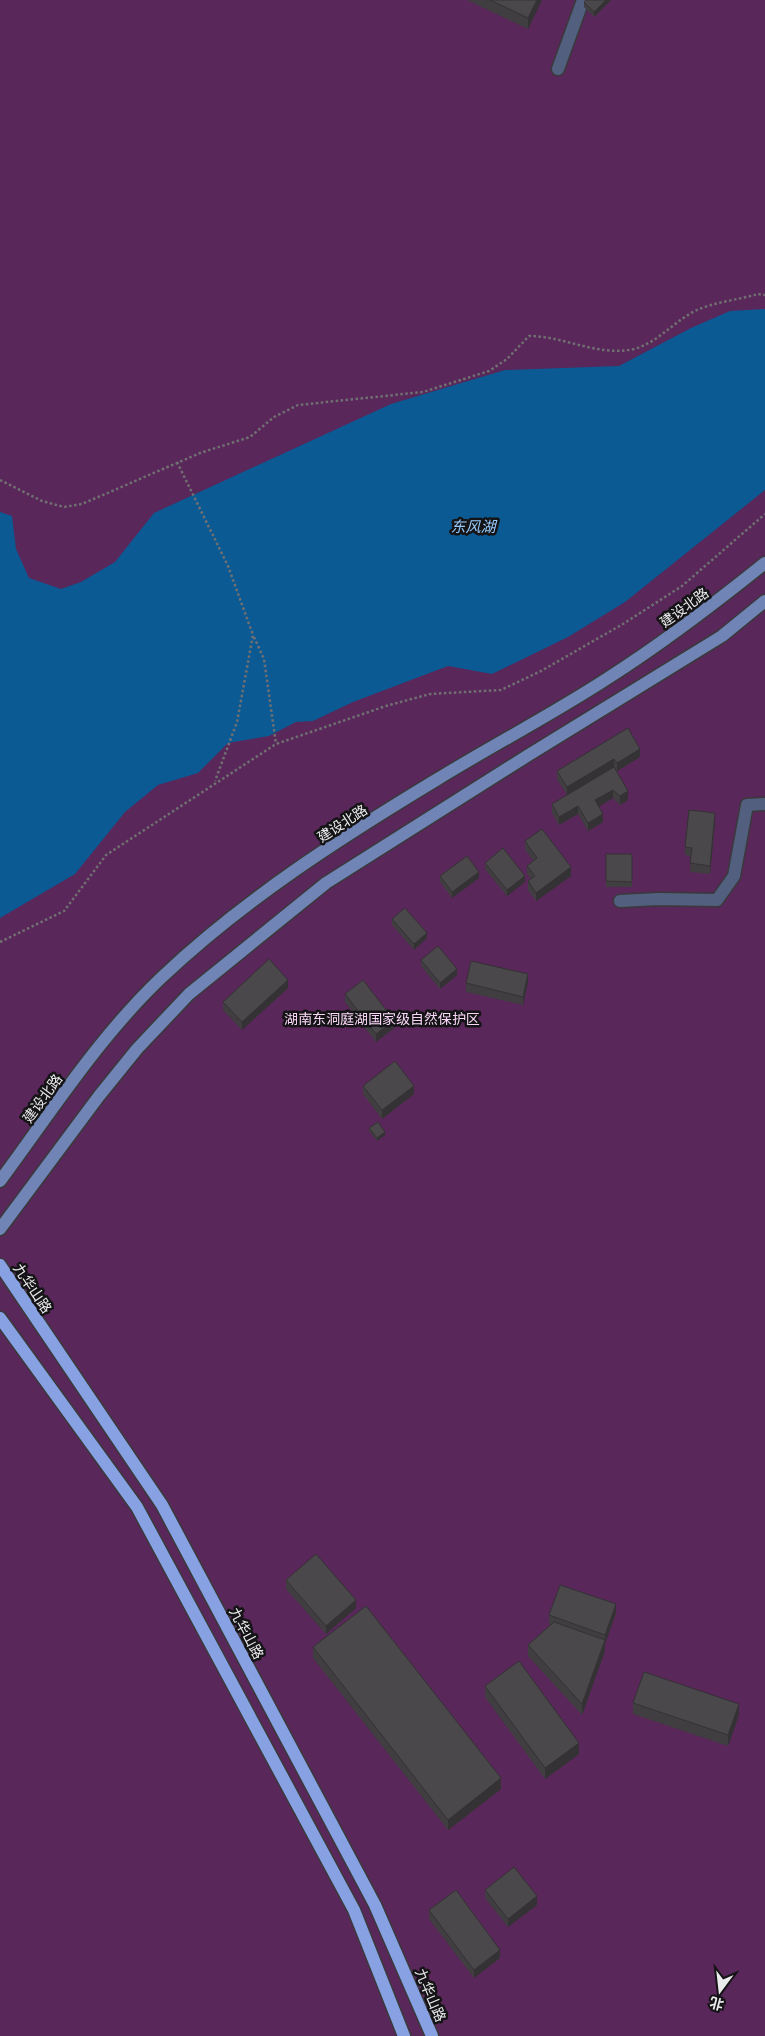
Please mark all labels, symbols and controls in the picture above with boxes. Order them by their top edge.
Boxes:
water label: 东风湖 [450,517,497,536]
street label: 建设北路 [656,584,712,630]
street label: 建设北路 [314,801,370,845]
park label: 湖南东洞庭湖国家级自然保护区 [284,1010,480,1027]
street label: 建设北路 [19,1070,65,1126]
street label: 九华山路 [10,1260,56,1316]
street label: 九华山路 [226,1604,268,1662]
street label: 九华山路 [412,1966,450,2024]
north arrow [695,1966,745,2016]
text: 北 [708,1994,725,2014]

